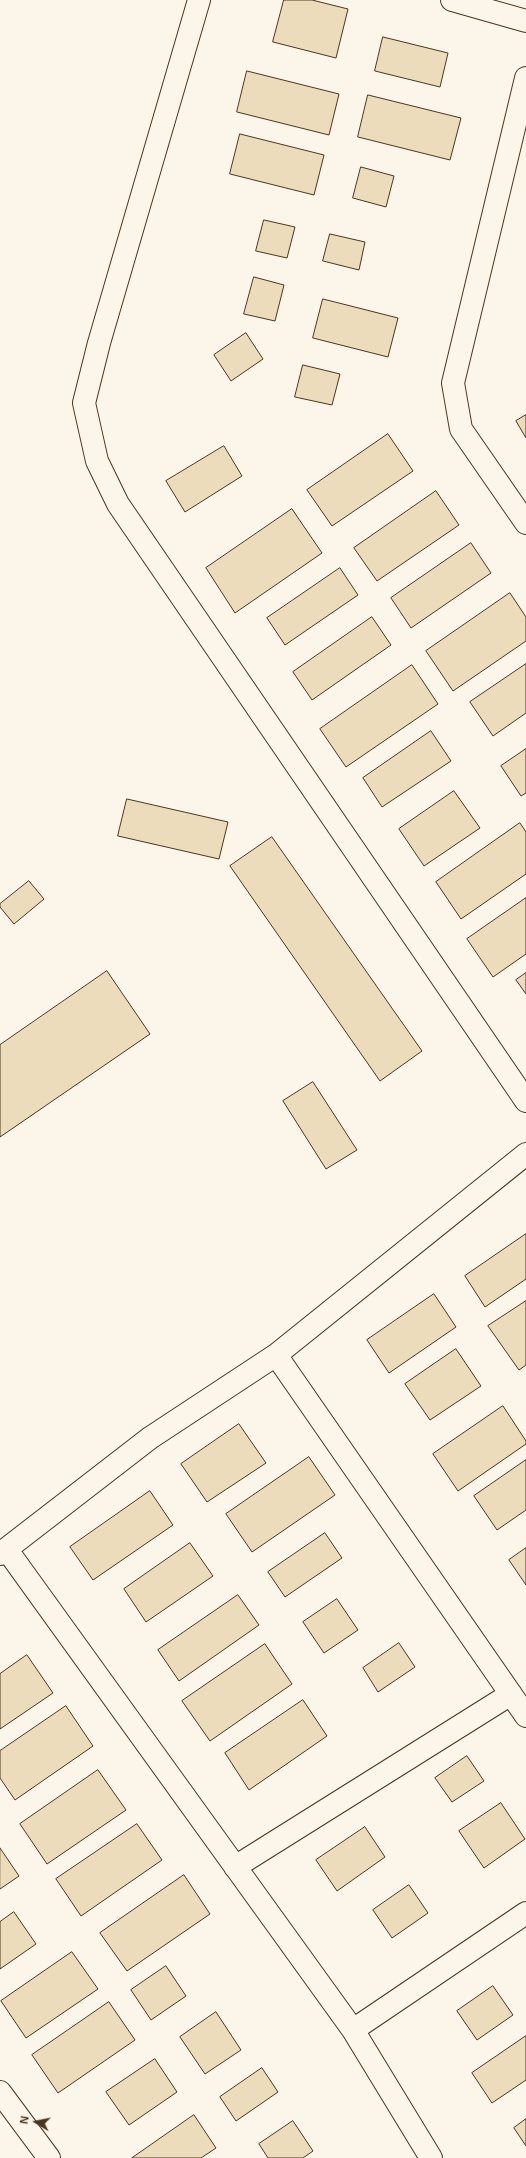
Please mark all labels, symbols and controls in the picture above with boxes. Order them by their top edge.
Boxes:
north arrow [16,2102,56,2142]
text: N [18,2115,31,2125]

